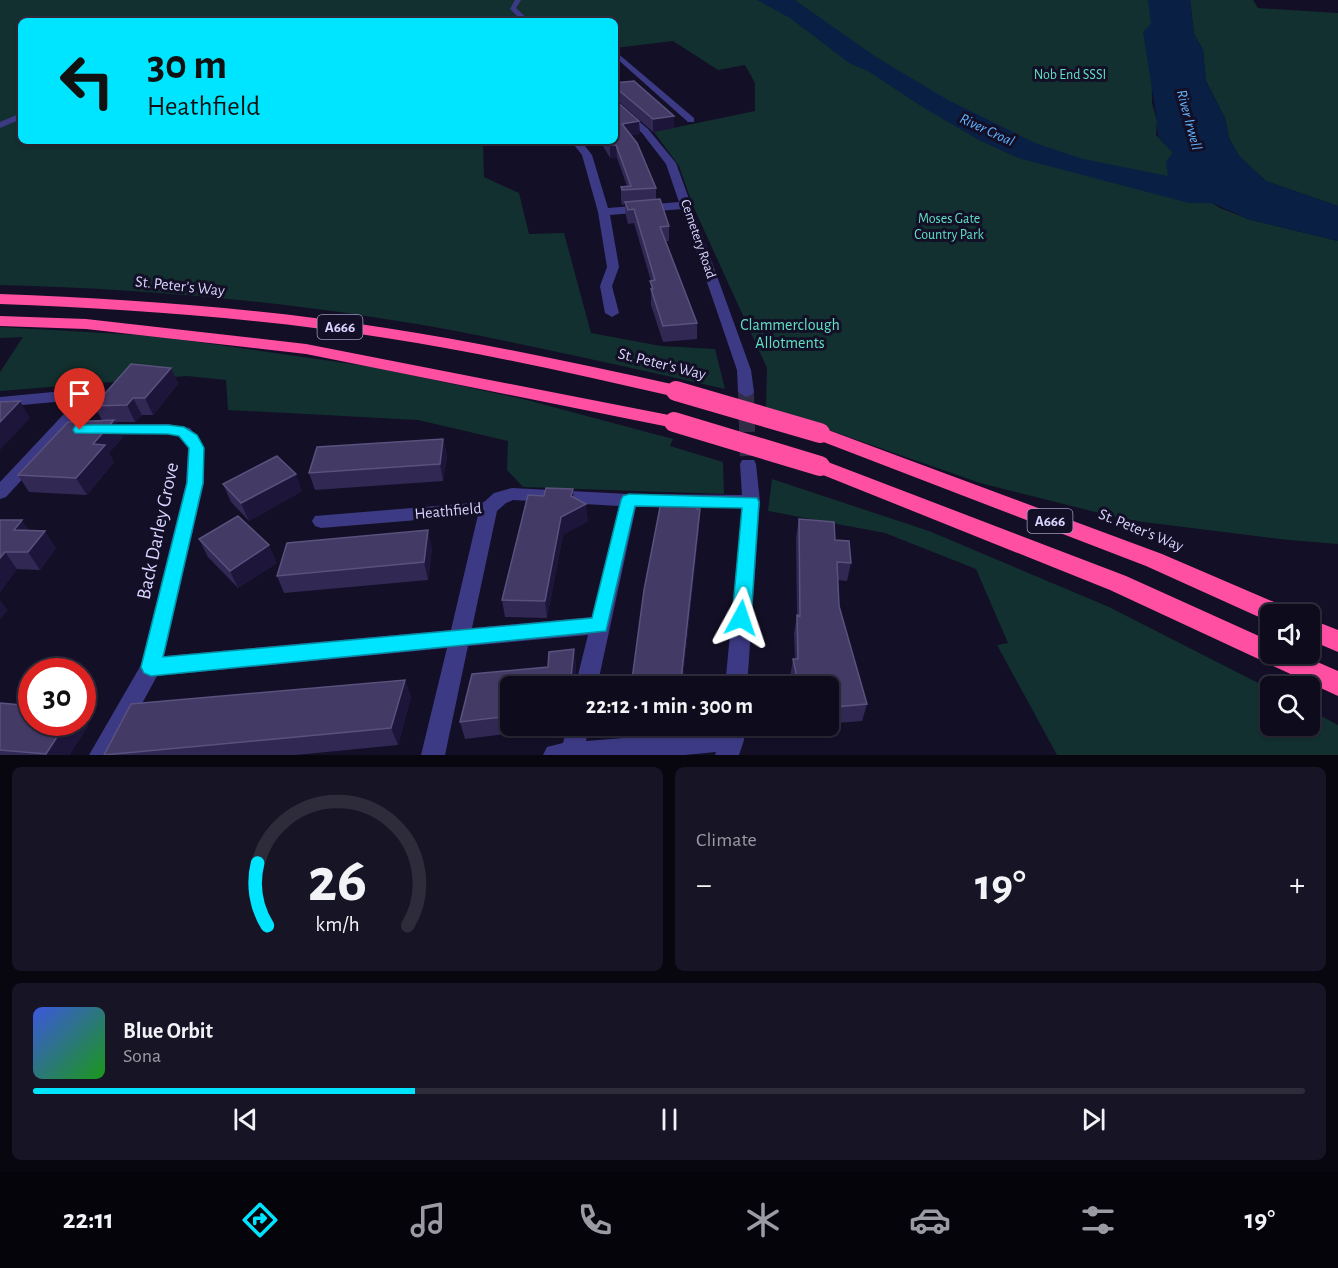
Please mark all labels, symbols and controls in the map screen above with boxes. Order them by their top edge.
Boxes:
icon: left [48,42,126,120]
text: 30 m [147,44,227,86]
park label: Nob End SSSI [1034,68,1106,82]
water label: River Irwell [1174,88,1204,152]
text: Heathfield [147,93,260,120]
water label: River Croal [957,111,1017,149]
street label: Cemetery Road [678,198,718,280]
park label: Moses Gate Country Park [914,212,984,242]
street label: St. Peter's Way [134,273,226,300]
road number: A666 [318,315,362,339]
park label: Clammerclough Allotments [740,317,840,351]
street label: St. Peter's Way [616,345,708,384]
pin [54,368,105,430]
icon: arrive [63,377,96,410]
street label: Back Darley Grove [134,461,182,601]
street label: Heathfield [414,500,482,522]
street label: St. Peter's Way [1096,506,1186,555]
road number: A666 [1028,509,1072,533]
position arrow [709,586,773,650]
map controls [1260,604,1320,736]
button: sound [1260,604,1320,664]
speed limit sign: 30 [18,658,96,736]
button: search [1260,676,1320,736]
text: 22:12 · 1 min · 300 m [586,695,753,717]
text: Climate [696,830,757,850]
text: 26 [308,850,367,912]
text: 19° [975,863,1026,908]
text: − [696,869,712,902]
text: + [1289,869,1305,902]
text: km/h [315,914,360,935]
text: Blue Orbit [123,1020,213,1042]
text: Sona [123,1046,161,1066]
icon: previous [229,1103,262,1136]
icon: pause [653,1103,686,1136]
icon: next [1077,1103,1110,1136]
icon: directions [239,1199,281,1241]
icon: music [407,1199,449,1241]
icon: phone [574,1199,616,1241]
icon: climate [742,1199,784,1241]
icon: car [909,1199,951,1241]
icon: filters [1077,1199,1119,1241]
text: 22:11 [63,1206,114,1233]
text: 19° [1245,1206,1275,1233]

